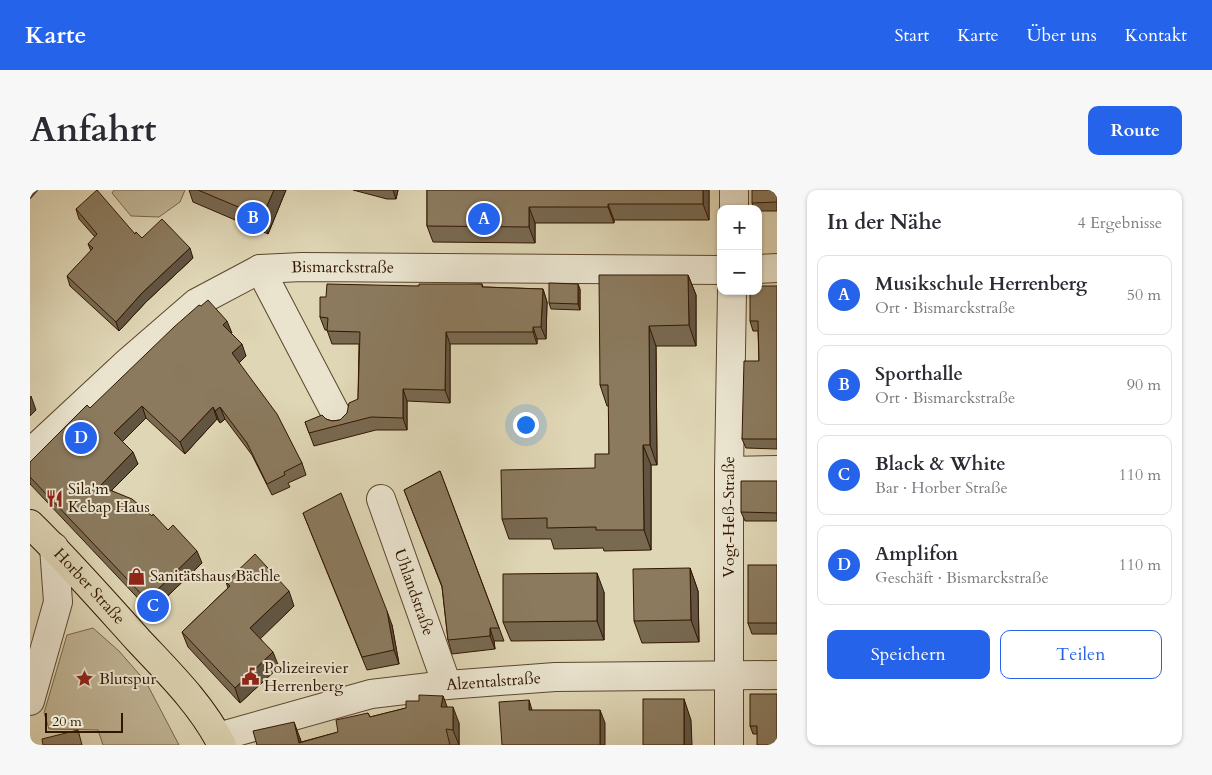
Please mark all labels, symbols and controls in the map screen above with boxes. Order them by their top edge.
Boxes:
text: Karte [25,19,86,52]
text: Start [894,23,929,48]
text: Karte [957,23,999,48]
text: Über uns [1027,23,1097,48]
text: Kontakt [1125,23,1187,48]
text: Anfahrt [30,106,156,154]
button: Route [1088,106,1182,155]
pin: B [237,199,269,237]
pin: A [468,200,500,238]
map controls [717,205,762,295]
button: + [717,205,762,250]
text: In der Nähe [827,208,942,237]
text: 4 Ergebnisse [1077,212,1162,234]
button: − [717,250,762,295]
street label: Bismarckstraße [291,256,394,279]
text: Musikschule Herrenberg [875,271,1087,297]
text: A [838,284,850,306]
text: 50 m [1127,284,1161,306]
text: Ort · Bismarckstraße [875,297,1015,319]
text: Sporthalle [875,361,963,387]
text: B [838,374,850,396]
text: 90 m [1127,374,1161,396]
text: Ort · Bismarckstraße [875,387,1015,409]
your location [513,412,539,438]
pin: D [65,419,97,457]
text: Black & White [875,451,1006,477]
street label: Vogt-Heß-Straße [718,456,740,578]
text: C [838,464,850,486]
text: 110 m [1119,464,1161,486]
text: Bar · Horber Straße [875,477,1008,499]
place label: Sila'm Kebap Haus [68,478,150,518]
restaurant icon: Sila'm Kebap Haus [44,488,64,508]
text: Amplifon [875,541,958,567]
street label: Horber Straße [49,543,130,629]
street label: Uhlandstraße [389,546,440,639]
text: D [837,554,851,576]
text: 110 m [1119,554,1161,576]
place label: Sanitätshaus Bächle [150,565,281,587]
shop icon: Sanitätshaus Bächle [126,566,146,586]
text: Geschäft · Bismarckstraße [875,567,1049,589]
pin: C [137,587,169,625]
button: Speichern [827,630,990,679]
button: Teilen [1000,630,1162,679]
place label: Polizeirevier Herrenberg [264,657,349,697]
public building icon: Polizeirevier Herrenberg [240,667,260,687]
street label: Alzentalstraße [445,667,542,696]
place label: Blutspur [99,668,156,690]
place icon: Blutspur [75,669,95,689]
scale bar [45,710,122,733]
text: 20 m [52,712,82,731]

